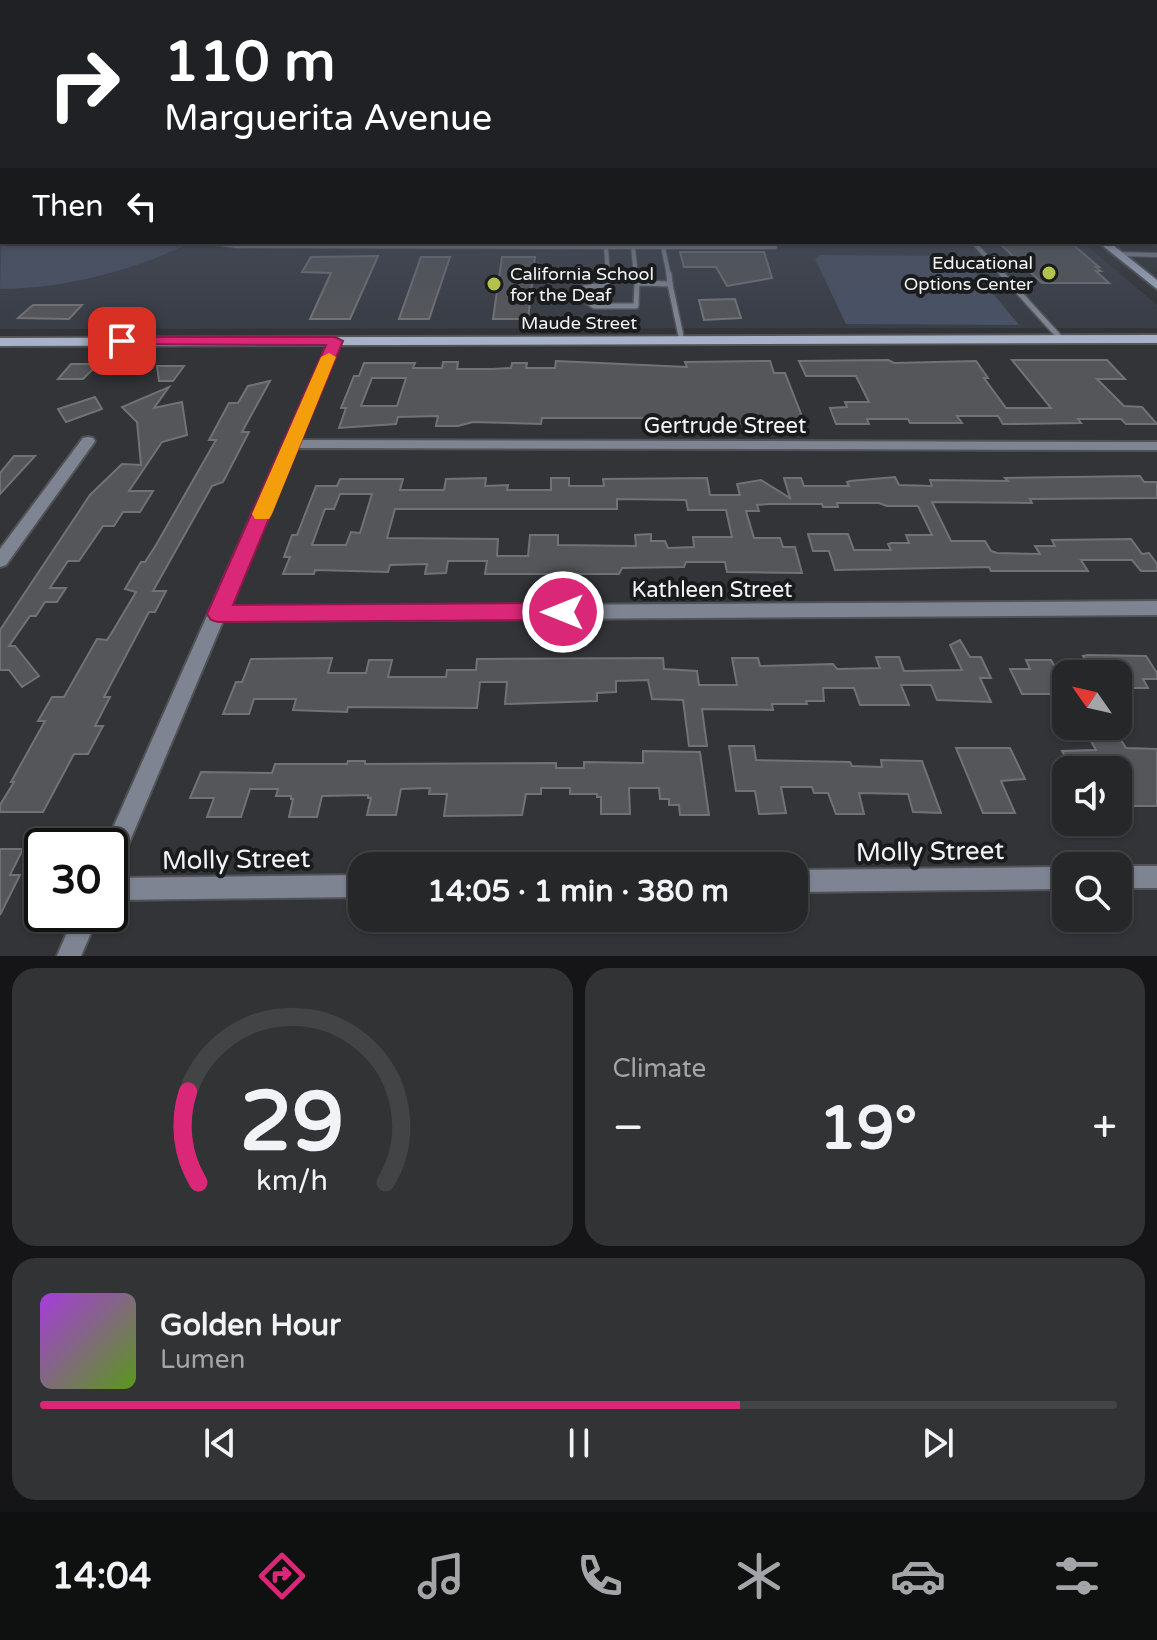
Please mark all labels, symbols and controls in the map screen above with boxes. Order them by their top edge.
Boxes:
text: 110 m [164,29,335,96]
icon: right [32,32,136,136]
text: Marguerita Avenue [164,97,492,140]
icon: left [120,184,164,228]
text: Then [32,188,104,225]
place label: Educational Options Center [904,252,1033,295]
place label: California School for the Deaf [510,263,654,306]
marker: Educational Options Center [1040,264,1058,282]
marker: California School for the Deaf [485,275,503,293]
pin [88,307,156,375]
street label: Maude Street [521,312,637,334]
icon: arrive [100,319,144,363]
street label: Gertrude Street [644,413,806,439]
position arrow [521,570,605,654]
street label: Kathleen Street [631,577,793,603]
north arrow [1052,660,1132,740]
map controls [1052,660,1132,932]
button: sound [1052,756,1132,836]
speed limit sign: 30 [24,828,128,932]
street label: Molly Street [855,835,1005,868]
street label: Molly Street [161,843,311,876]
button: search [1052,852,1132,932]
text: 14:05 · 1 min · 380 m [427,873,729,910]
text: Climate [613,1053,706,1084]
text: 29 [240,1073,344,1173]
text: 19° [819,1093,917,1165]
text: − [613,1102,644,1155]
text: + [1092,1102,1117,1155]
text: km/h [256,1164,328,1198]
text: Golden Hour [160,1307,341,1344]
text: Lumen [160,1344,245,1375]
icon: previous [198,1421,242,1465]
icon: pause [557,1421,601,1465]
icon: next [916,1421,960,1465]
icon: directions [254,1548,310,1604]
icon: music [413,1548,469,1604]
icon: phone [572,1548,628,1604]
icon: climate [731,1548,787,1604]
icon: car [890,1548,946,1604]
icon: filters [1049,1548,1105,1604]
text: 14:04 [52,1555,151,1598]

